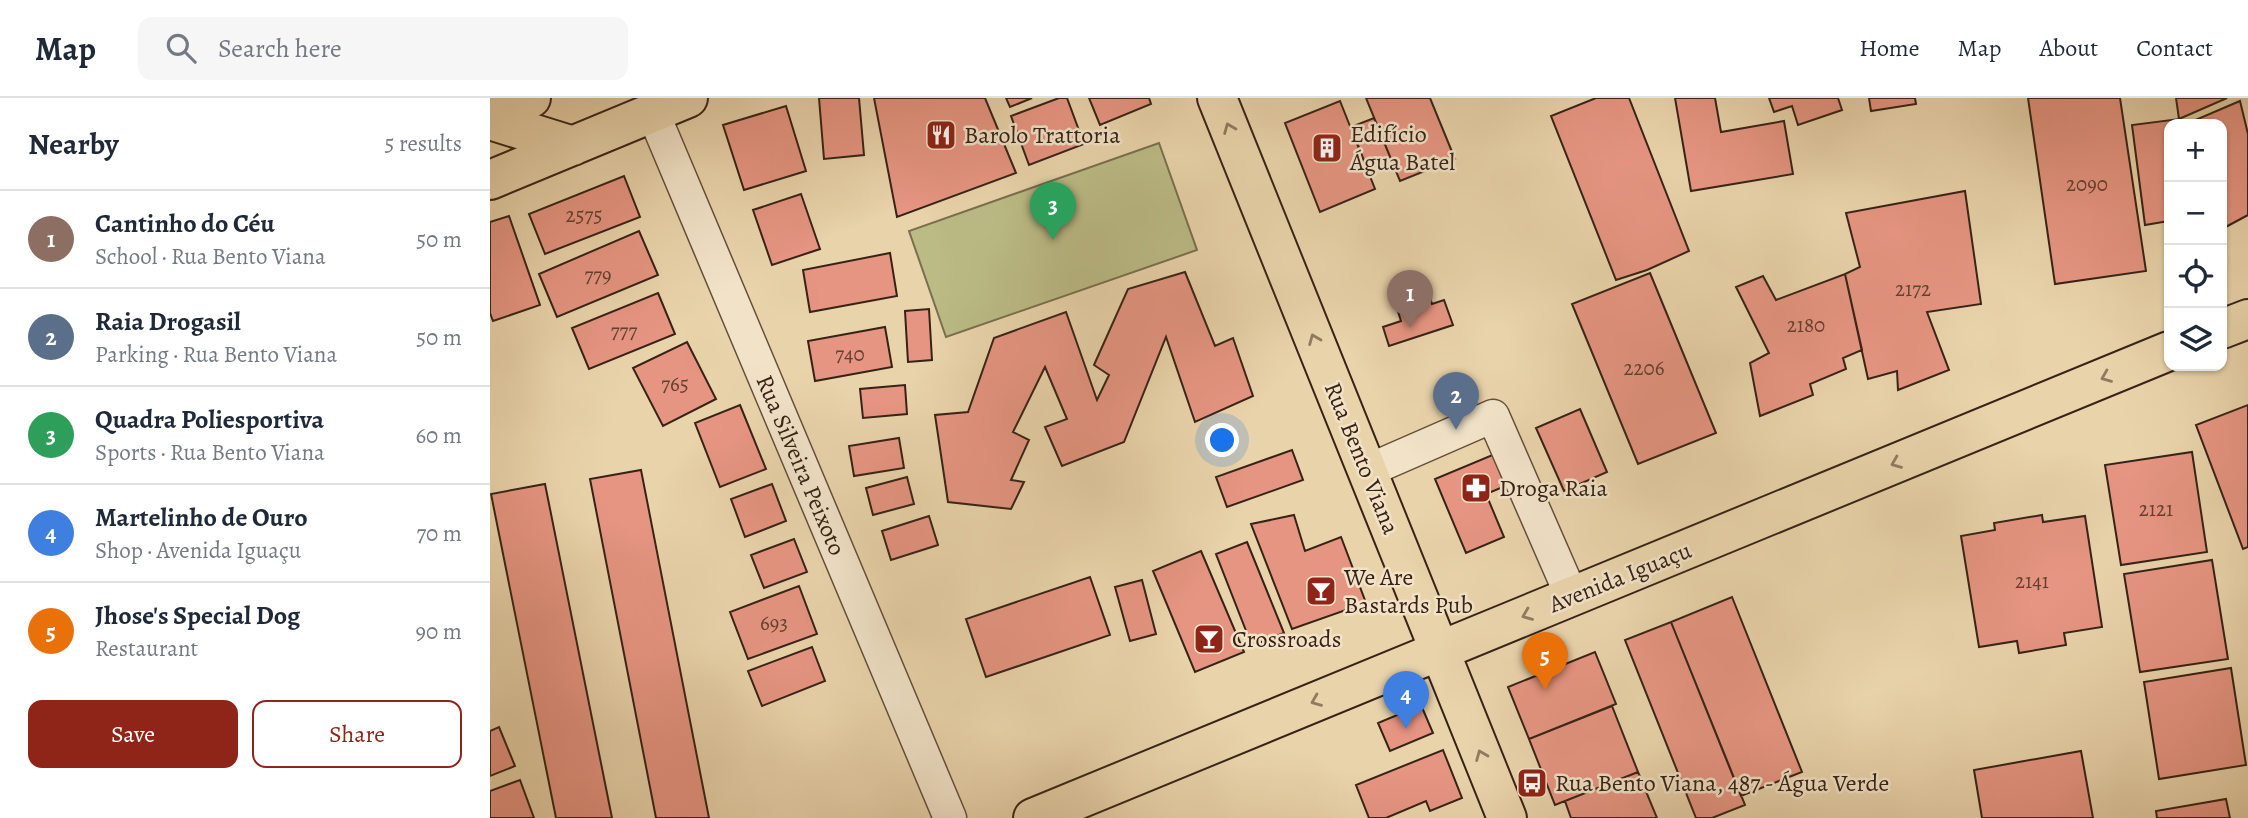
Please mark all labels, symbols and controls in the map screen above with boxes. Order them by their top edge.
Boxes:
search box [138,17,628,80]
text: Map [35,26,96,71]
icon: search [162,29,200,67]
text: Search here [218,31,342,66]
text: Home [1859,32,1920,64]
text: Map [1958,32,2002,64]
text: About [2040,32,2098,64]
text: Contact [2136,32,2213,64]
restaurant icon: Barolo Trattoria [924,118,958,152]
place label: Edifício Água Batel [1349,118,1455,178]
place label: Barolo Trattoria [964,119,1121,151]
map controls [2164,119,2227,371]
button: + [2164,119,2227,182]
one-way arrow [1224,123,1238,135]
text: Nearby [28,124,119,164]
text: 5 results [385,128,462,159]
building icon: Edifício Água Batel [1310,131,1344,165]
house number: 2090 [2066,170,2108,198]
pin: 3 [1030,182,1076,240]
button: − [2164,182,2227,245]
house number: 2575 [566,201,602,229]
text: Cantinho do Céu [95,206,275,241]
text: 1 [47,224,55,255]
text: 50 m [416,224,462,255]
text: School · Rua Bento Viana [95,241,326,272]
button: locate [2164,245,2227,308]
house number: 779 [584,261,612,289]
pin: 1 [1387,270,1433,328]
house number: 2172 [1895,275,1931,303]
text: Raia Drogasil [95,304,241,339]
button: layers [2164,308,2227,371]
house number: 2180 [1787,311,1825,339]
house number: 777 [611,317,637,345]
text: 2 [45,322,57,353]
text: 50 m [416,322,462,353]
one-way arrow [1309,334,1323,346]
text: Parking · Rua Bento Viana [95,339,337,370]
house number: 740 [835,340,865,368]
house number: 2206 [1624,354,1665,382]
one-way arrow [2101,369,2113,383]
house number: 765 [661,370,689,398]
street label: Rua Silveira Peixoto [749,370,853,560]
pin: 2 [1433,372,1479,430]
street label: Rua Bento Viana [1317,377,1407,540]
text: Quadra Poliesportiva [95,402,324,437]
text: 3 [46,420,56,451]
text: 60 m [415,420,462,451]
your location [1205,423,1239,457]
text: Sports · Rua Bento Viana [95,437,325,468]
one-way arrow [1890,455,1902,469]
pharmacy icon: Droga Raia [1459,471,1493,505]
place label: Droga Raia [1499,472,1609,504]
house number: 2121 [2139,495,2173,523]
text: Martelinho de Ouro [95,500,308,535]
text: 4 [46,518,56,549]
text: 70 m [416,518,462,549]
street label: Avenida Iguaçu [1543,534,1696,620]
text: Shop · Avenida Iguaçu [95,535,301,566]
place label: We Are Bastards Pub [1343,561,1473,621]
house number: 2141 [2015,567,2049,595]
bar icon: We Are Bastards Pub [1304,574,1338,608]
text: Jhose's Special Dog [95,598,300,633]
one-way arrow [1521,607,1533,621]
house number: 693 [760,609,788,637]
text: 5 [46,616,56,647]
text: 90 m [416,616,462,647]
bar icon: Crossroads [1192,622,1226,656]
place label: Crossroads [1232,623,1341,655]
pin: 5 [1522,632,1568,690]
text: Restaurant [95,633,198,664]
pin: 4 [1383,671,1429,729]
one-way arrow [1311,693,1323,707]
button: Save [28,700,238,768]
button: Share [252,700,462,768]
one-way arrow [1476,749,1490,761]
bus stop icon: Rua Bento Viana, 487 - Água Verde [1515,766,1549,800]
place label: Rua Bento Viana, 487 - Água Verde [1555,767,1889,799]

